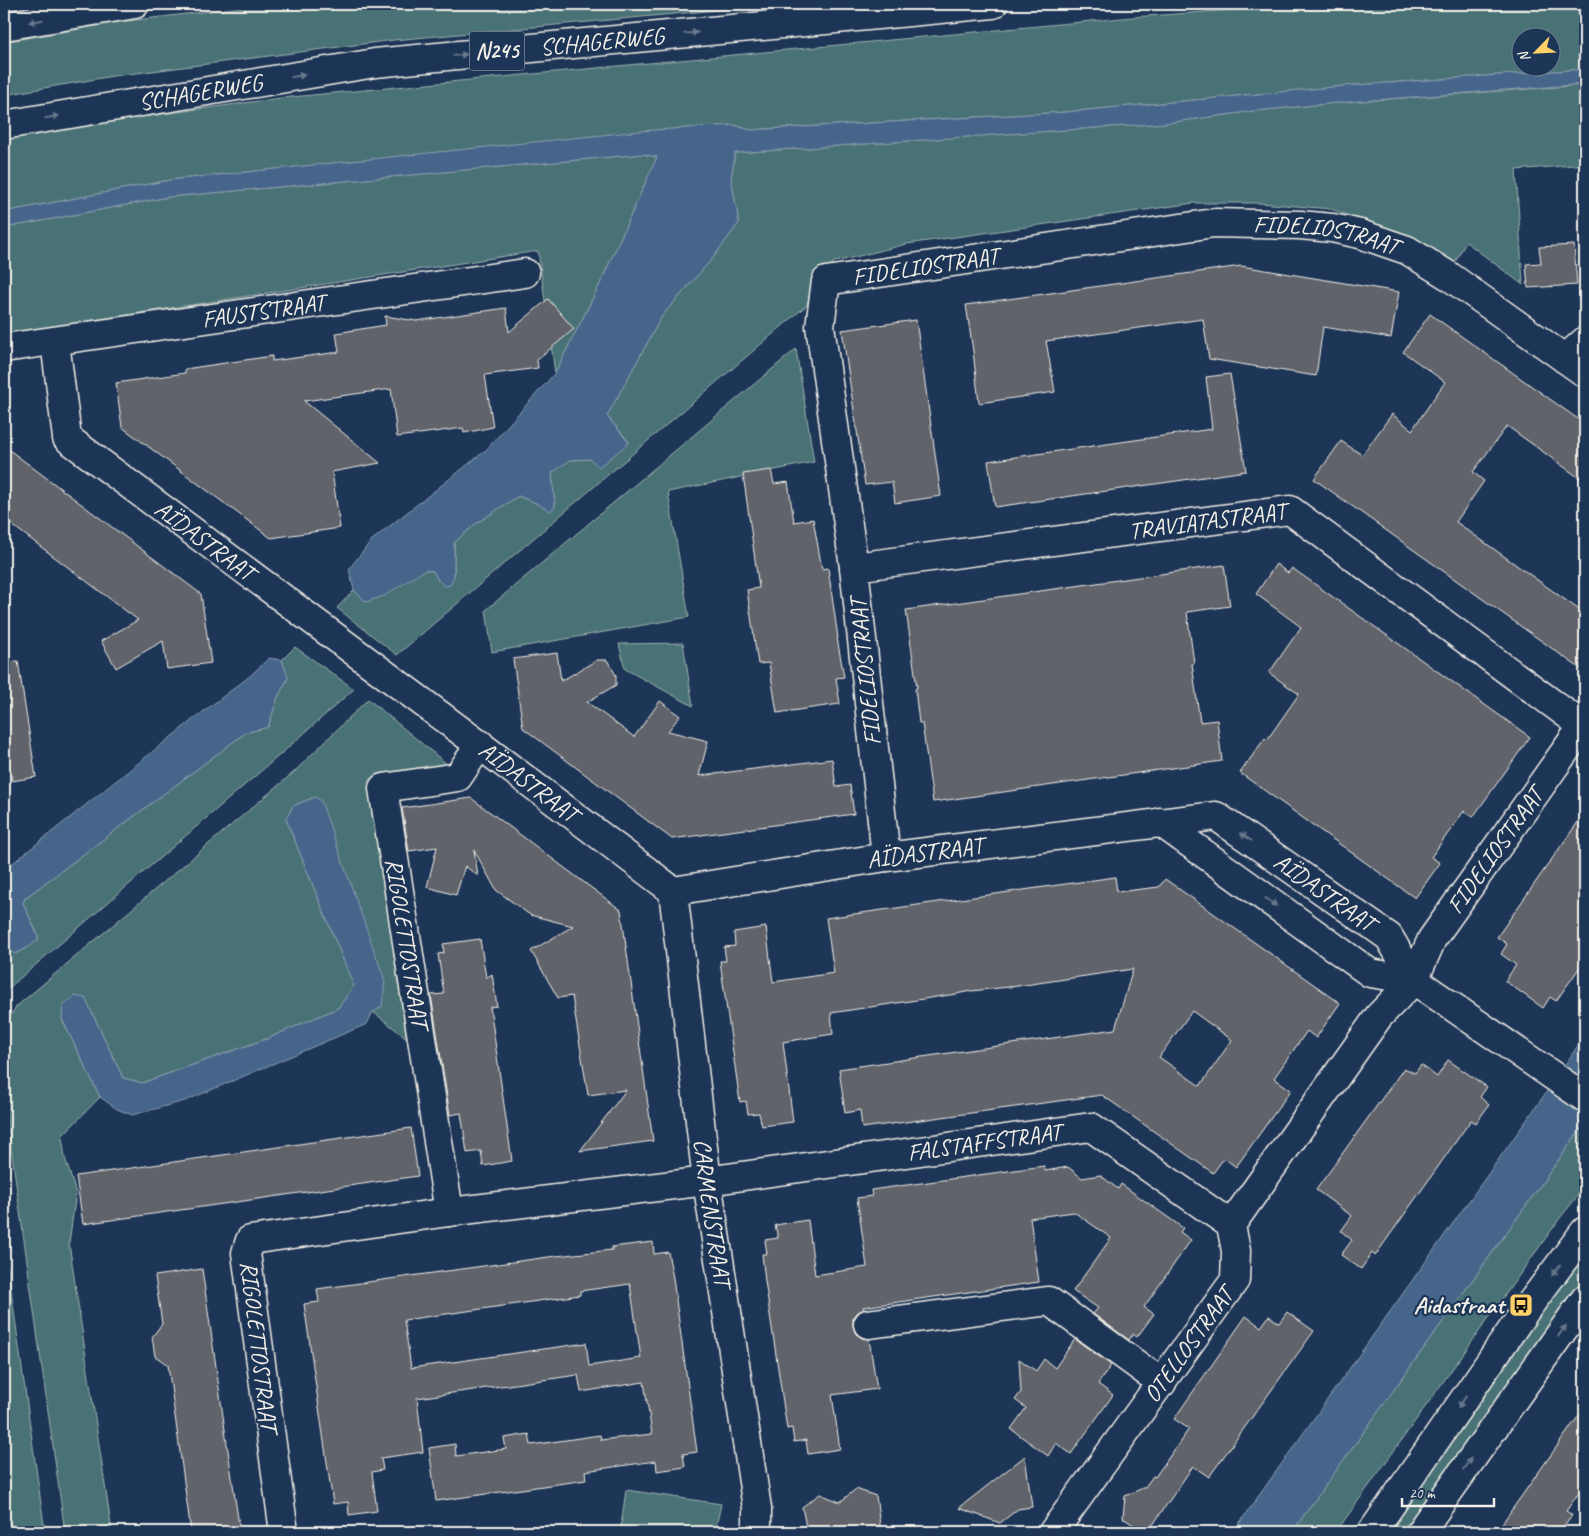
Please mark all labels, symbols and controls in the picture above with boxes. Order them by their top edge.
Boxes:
one-way arrow [27,17,43,25]
street label: SCHAGERWEG [538,20,667,62]
north arrow [1512,28,1562,78]
one-way arrow [683,29,699,37]
road number: N245 [470,31,524,70]
text: N [1514,48,1534,65]
one-way arrow [452,51,468,59]
street label: SCHAGERWEG [136,67,266,117]
one-way arrow [291,71,307,79]
one-way arrow [44,112,60,120]
street label: FIDELIOSTRAAT [1253,209,1407,263]
street label: FIDELIOSTRAAT [850,240,1005,292]
street label: FAUSTSTRAAT [200,286,332,334]
street label: AÏDASTRAAT [149,493,265,590]
street label: TRAVIATASTRAAT [1127,495,1293,546]
street label: FIDELIOSTRAAT [842,592,888,747]
street label: AÏDASTRAAT [473,734,589,832]
street label: FIDELIOSTRAAT [1440,778,1553,919]
street label: AÏDASTRAAT [865,829,990,875]
one-way arrow [1240,832,1253,842]
street label: AÏDASTRAAT [1268,846,1386,941]
street label: RIGOLETTOSTRAAT [379,856,436,1036]
one-way arrow [1264,897,1277,907]
street label: FALSTAFFSTRAAT [906,1116,1068,1168]
street label: CARMENSTRAAT [687,1137,739,1294]
street label: RIGOLETTOSTRAAT [234,1259,285,1439]
one-way arrow [1551,1263,1561,1277]
street label: OTELLOSTRAAT [1137,1277,1243,1408]
place label: Aidastraat [1414,1290,1507,1320]
bus stop icon: Aidastraat [1508,1292,1534,1318]
one-way arrow [1557,1324,1567,1338]
one-way arrow [1457,1395,1467,1409]
one-way arrow [1462,1457,1472,1470]
scale bar [1402,1476,1494,1508]
text: 20 m [1409,1484,1436,1503]

